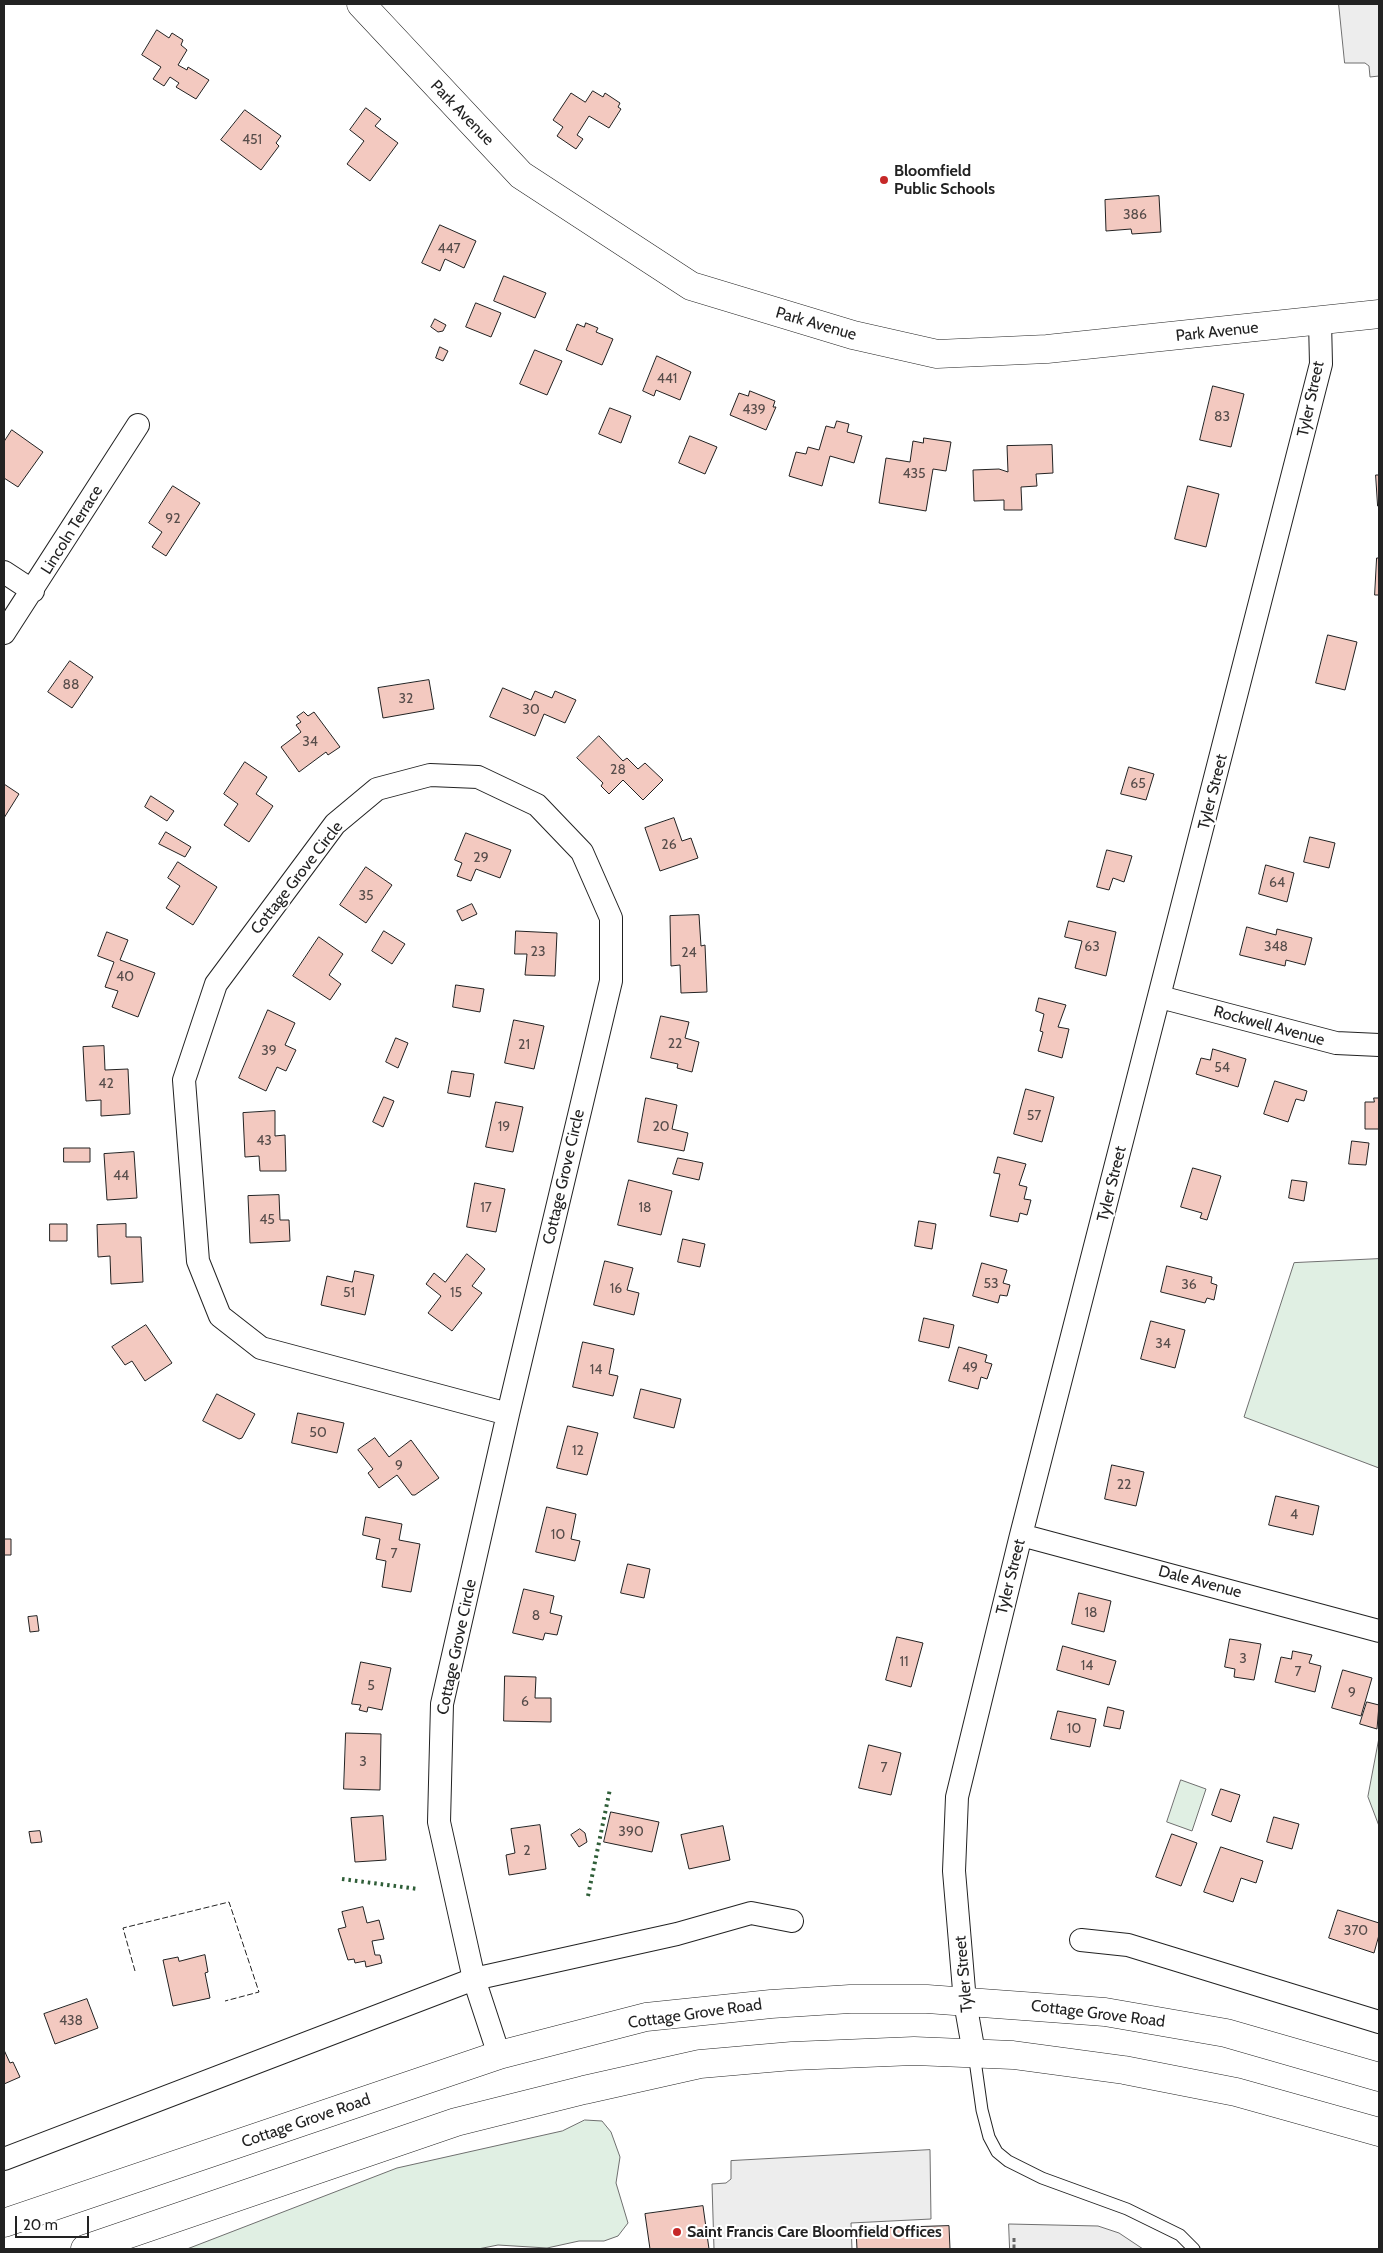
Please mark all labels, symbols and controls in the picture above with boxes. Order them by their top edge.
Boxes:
street label: Park Avenue [426,76,498,150]
house number: 451 [242,132,262,148]
place label: Bloomfield Public Schools [894,161,995,199]
marker: Bloomfield Public Schools [878,174,890,186]
house number: 386 [1123,207,1147,223]
house number: 447 [437,241,461,257]
street label: Park Avenue [773,303,859,345]
street label: Park Avenue [1175,318,1259,346]
street label: Tyler Street [1294,359,1328,439]
house number: 441 [657,371,677,387]
house number: 439 [742,402,766,418]
house number: 83 [1214,409,1230,425]
house number: 435 [902,466,926,482]
street label: Lincoln Terrace [37,482,107,578]
house number: 92 [165,511,181,527]
house number: 88 [63,677,79,693]
house number: 32 [399,691,413,707]
house number: 30 [522,702,540,718]
house number: 34 [302,734,318,750]
street label: Tyler Street [1194,752,1232,832]
house number: 28 [610,762,626,778]
house number: 65 [1130,776,1146,792]
street label: Cottage Grove Circle [247,818,347,938]
house number: 26 [661,837,677,853]
house number: 29 [473,850,489,866]
house number: 64 [1269,875,1285,891]
house number: 35 [358,888,374,904]
house number: 63 [1084,939,1100,955]
house number: 348 [1264,939,1288,955]
house number: 23 [531,944,545,960]
house number: 24 [681,945,697,961]
house number: 40 [116,969,134,985]
street label: Rockwell Avenue [1211,1002,1327,1050]
house number: 22 [668,1036,682,1052]
house number: 21 [518,1037,530,1053]
house number: 39 [261,1043,277,1059]
house number: 54 [1214,1060,1230,1076]
house number: 42 [98,1076,114,1092]
street label: Cottage Grove Circle [539,1108,589,1246]
house number: 57 [1027,1108,1041,1124]
house number: 19 [498,1119,510,1135]
house number: 20 [652,1119,670,1135]
house number: 43 [256,1133,272,1149]
street label: Tyler Street [1093,1144,1131,1224]
house number: 44 [113,1168,129,1184]
house number: 17 [480,1200,492,1216]
house number: 18 [638,1200,652,1216]
house number: 45 [259,1212,275,1228]
house number: 53 [983,1276,999,1292]
house number: 36 [1181,1277,1197,1293]
house number: 16 [610,1281,622,1297]
house number: 51 [343,1285,355,1301]
house number: 15 [450,1285,462,1301]
house number: 34 [1155,1336,1171,1352]
house number: 49 [962,1360,978,1376]
house number: 14 [590,1362,602,1378]
house number: 50 [309,1425,327,1441]
house number: 12 [572,1443,584,1459]
house number: 9 [395,1458,403,1474]
house number: 22 [1117,1477,1131,1493]
house number: 4 [1290,1507,1298,1523]
house number: 10 [551,1527,565,1543]
street label: Tyler Street [992,1537,1030,1617]
house number: 7 [390,1546,398,1562]
street label: Dale Avenue [1156,1562,1244,1602]
street label: Cottage Grove Circle [433,1578,481,1716]
house number: 18 [1084,1605,1098,1621]
house number: 8 [532,1608,540,1624]
house number: 3 [1239,1651,1247,1667]
house number: 11 [899,1654,909,1670]
house number: 14 [1081,1658,1093,1674]
house number: 7 [1294,1664,1302,1680]
house number: 5 [367,1678,375,1694]
house number: 9 [1348,1685,1356,1701]
house number: 6 [521,1694,529,1710]
house number: 10 [1067,1721,1081,1737]
house number: 3 [359,1754,367,1770]
house number: 7 [880,1760,888,1776]
house number: 390 [618,1824,644,1840]
house number: 2 [523,1843,531,1859]
house number: 370 [1344,1923,1368,1939]
street label: Tyler Street [951,1935,977,2013]
street label: Cottage Grove Road [627,1995,763,2033]
street label: Cottage Grove Road [1030,1996,1166,2032]
house number: 438 [59,2013,83,2029]
street label: Cottage Grove Road [239,2090,373,2152]
scale bar [18,2206,91,2238]
text: 20 m [23,2216,58,2234]
place label: Saint Francis Care Bloomfield Offices [687,2222,942,2242]
marker: Saint Francis Care Bloomfield Offices [671,2226,683,2238]

